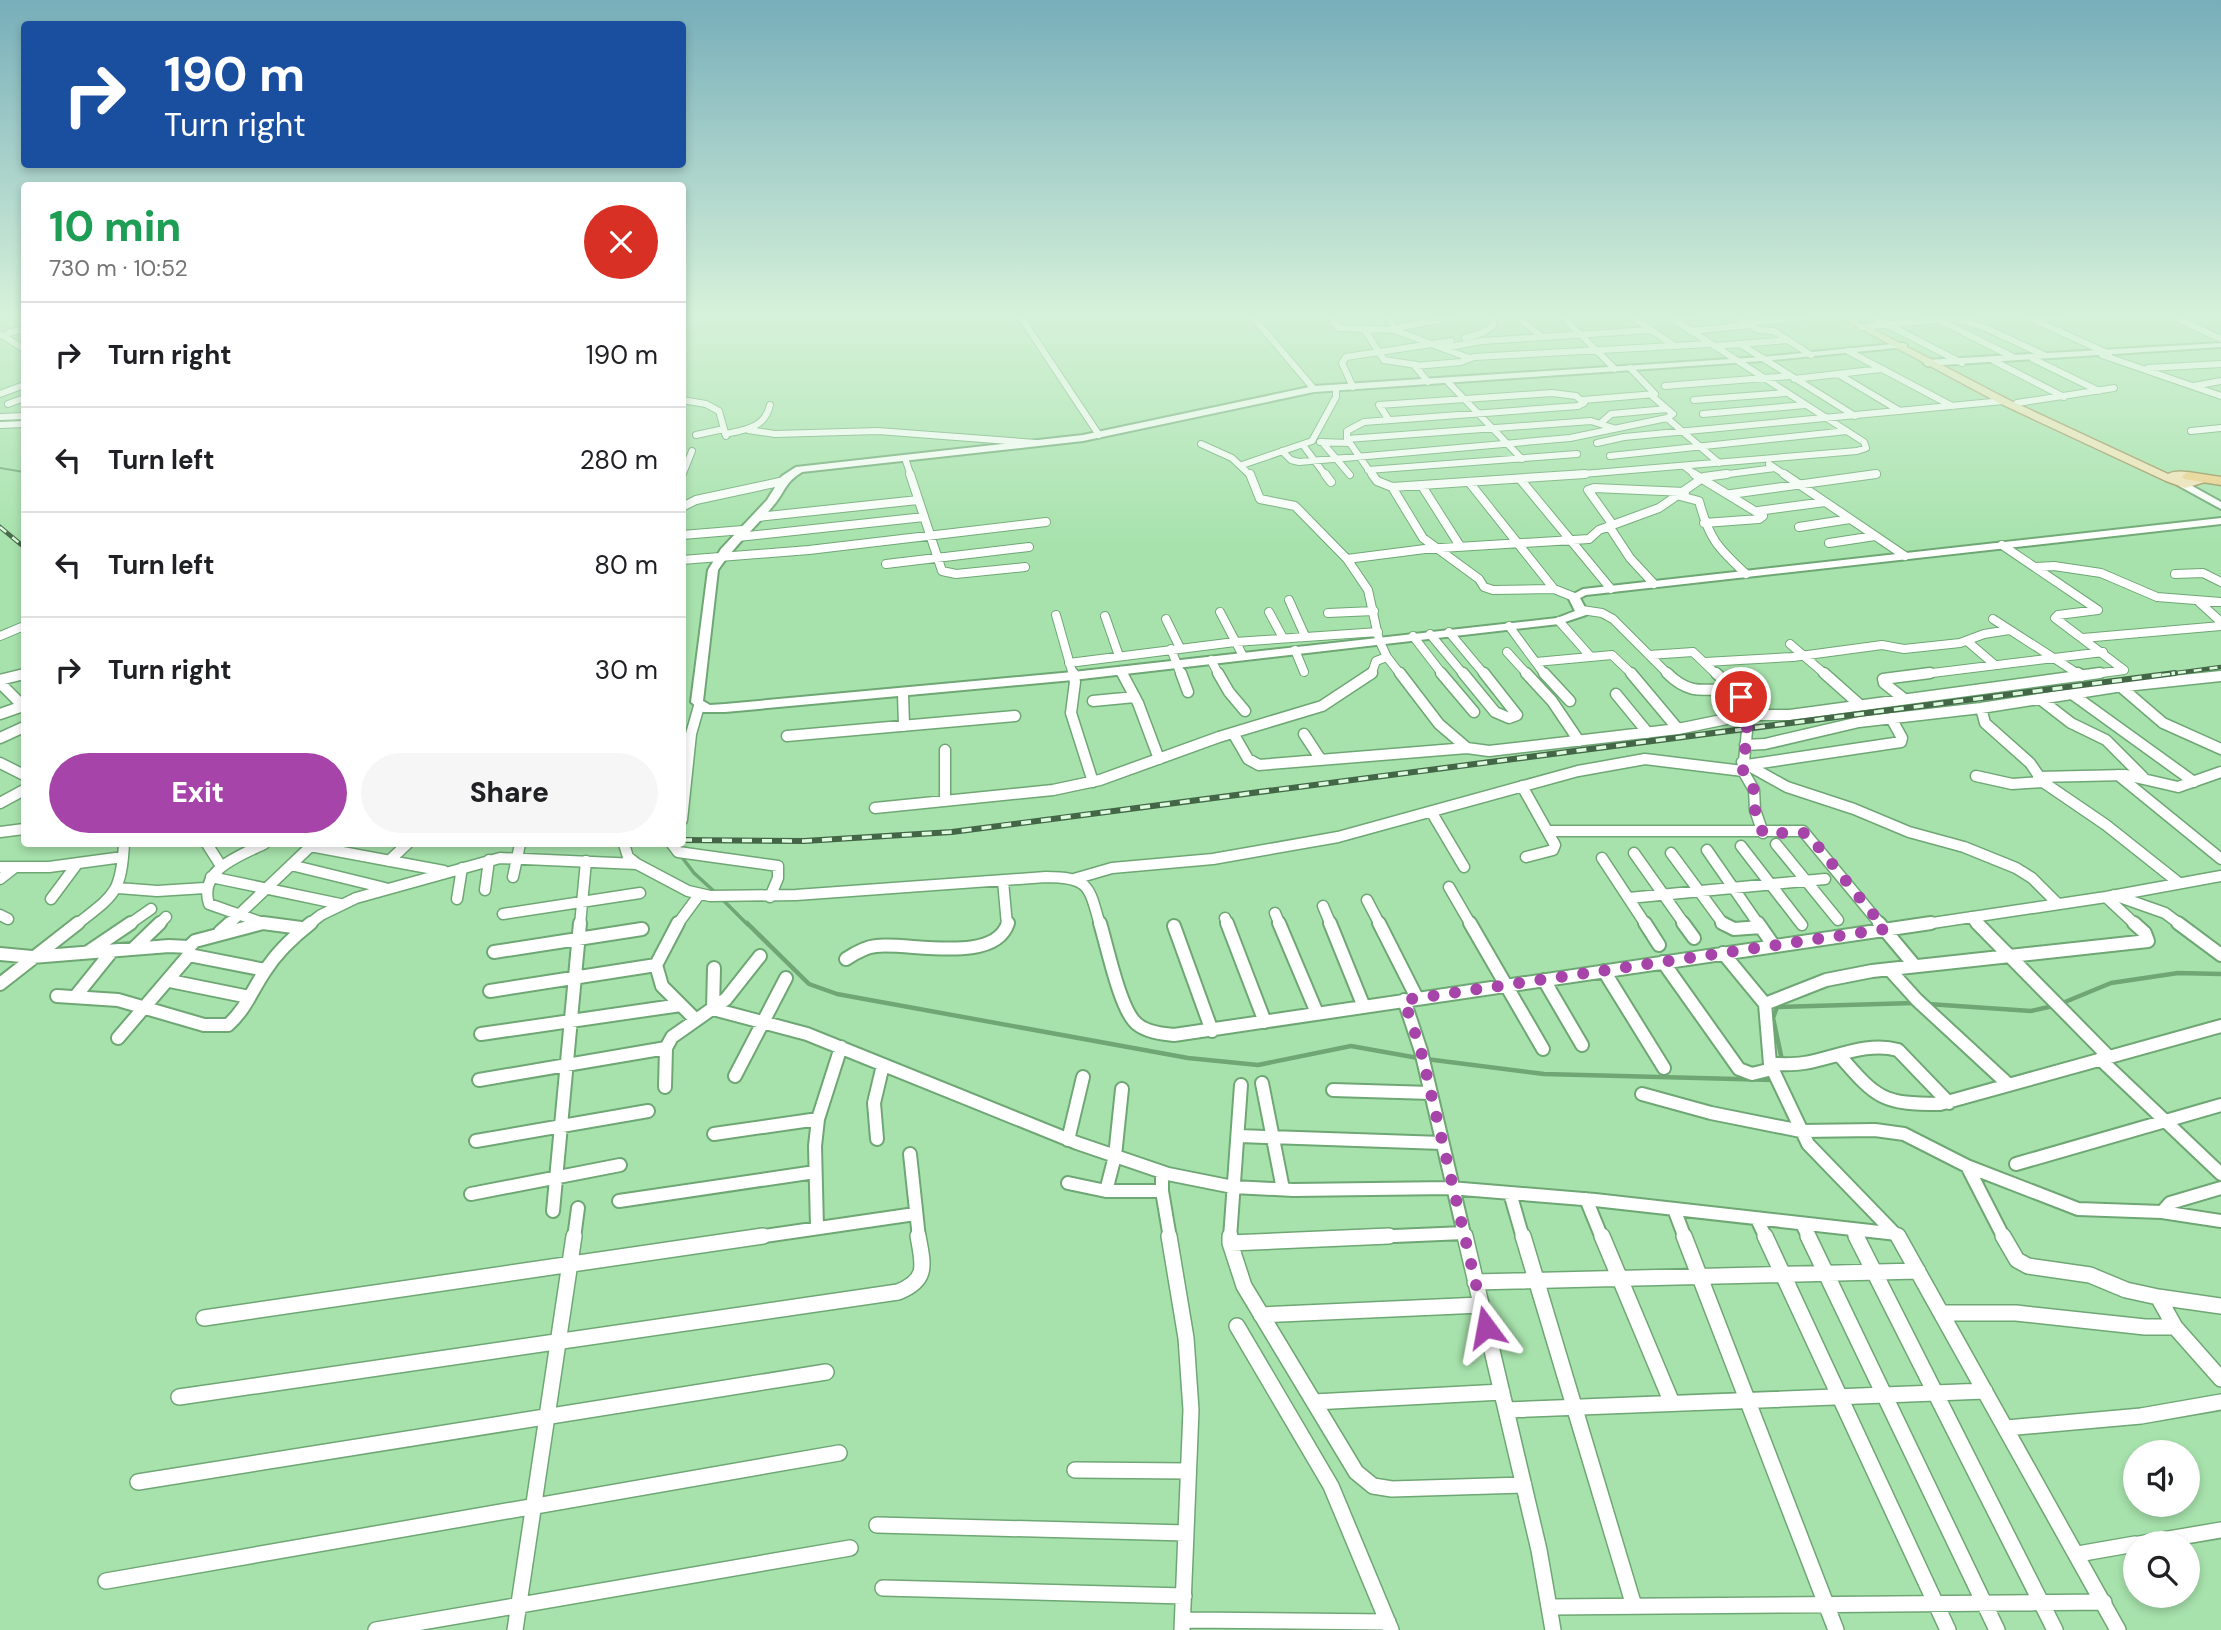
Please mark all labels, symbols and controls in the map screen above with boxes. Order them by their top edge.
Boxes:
text: 190 m [164,42,305,106]
icon: right [49,49,140,140]
text: Turn right [164,104,306,146]
text: 10 min [49,199,181,254]
button: close [584,205,658,279]
text: 730 m · 10:52 [49,253,188,283]
icon: right [49,336,87,374]
text: Turn right [108,338,232,372]
text: 190 m [586,338,658,372]
icon: left [49,441,87,479]
text: Turn left [108,443,215,477]
text: 280 m [580,443,658,477]
icon: left [49,546,87,584]
text: Turn left [108,548,215,582]
text: 80 m [594,548,658,582]
icon: right [49,651,87,689]
text: Turn right [108,653,232,687]
text: 30 m [595,653,658,687]
pin [1711,667,1771,727]
icon: arrive [1722,678,1760,716]
button: Exit [49,753,347,833]
button: Share [361,753,658,833]
position arrow [1449,1290,1523,1364]
map controls [2123,1440,2200,1608]
button: sound [2123,1440,2200,1517]
button: search [2123,1531,2200,1608]

